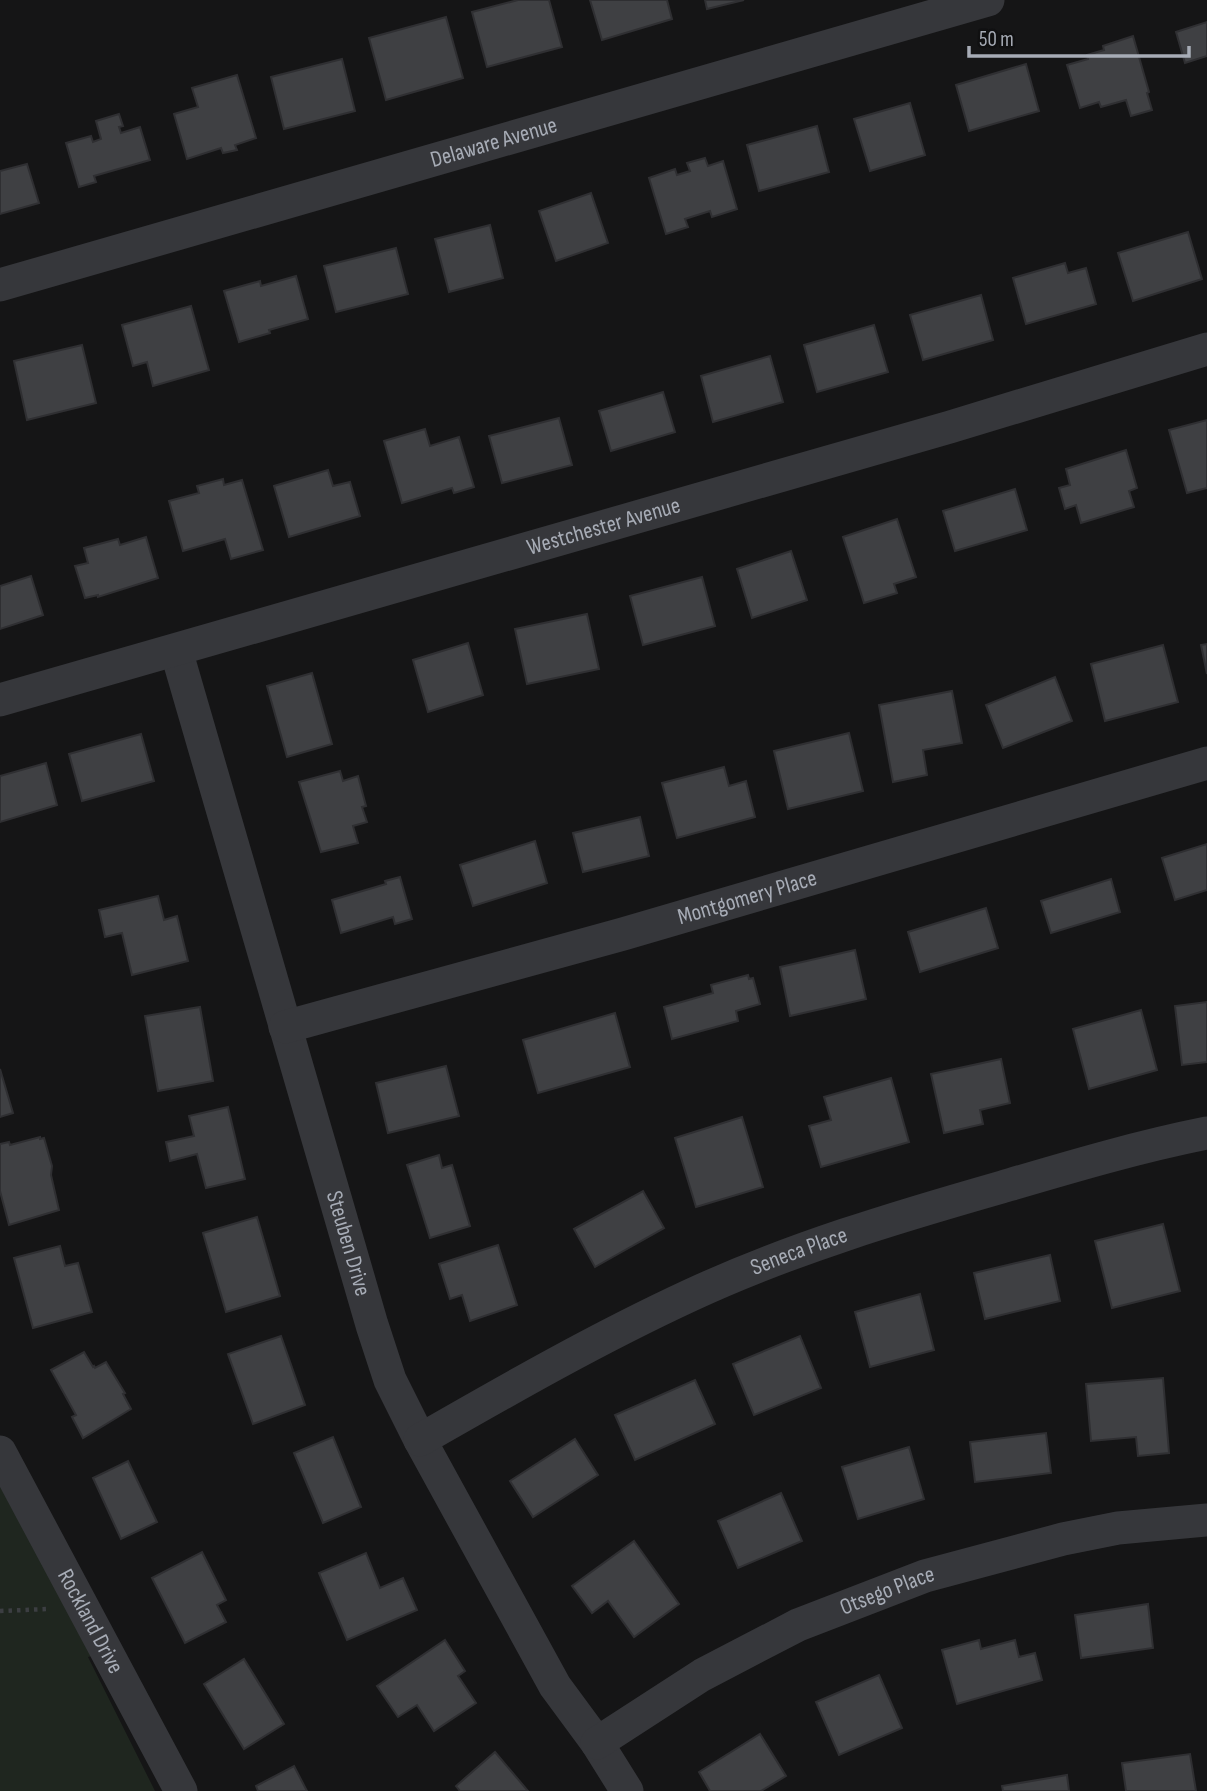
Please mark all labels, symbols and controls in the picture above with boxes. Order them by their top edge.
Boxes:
scale bar [969,14,1190,58]
text: 50 m [979,27,1014,52]
street label: Delaware Avenue [427,111,560,174]
street label: Westchester Avenue [524,491,683,562]
street label: Montgomery Place [674,864,820,931]
street label: Steuben Drive [320,1188,377,1299]
street label: Seneca Place [747,1221,851,1282]
street label: Otsego Place [836,1560,937,1621]
street label: Rockland Drive [51,1564,130,1678]

